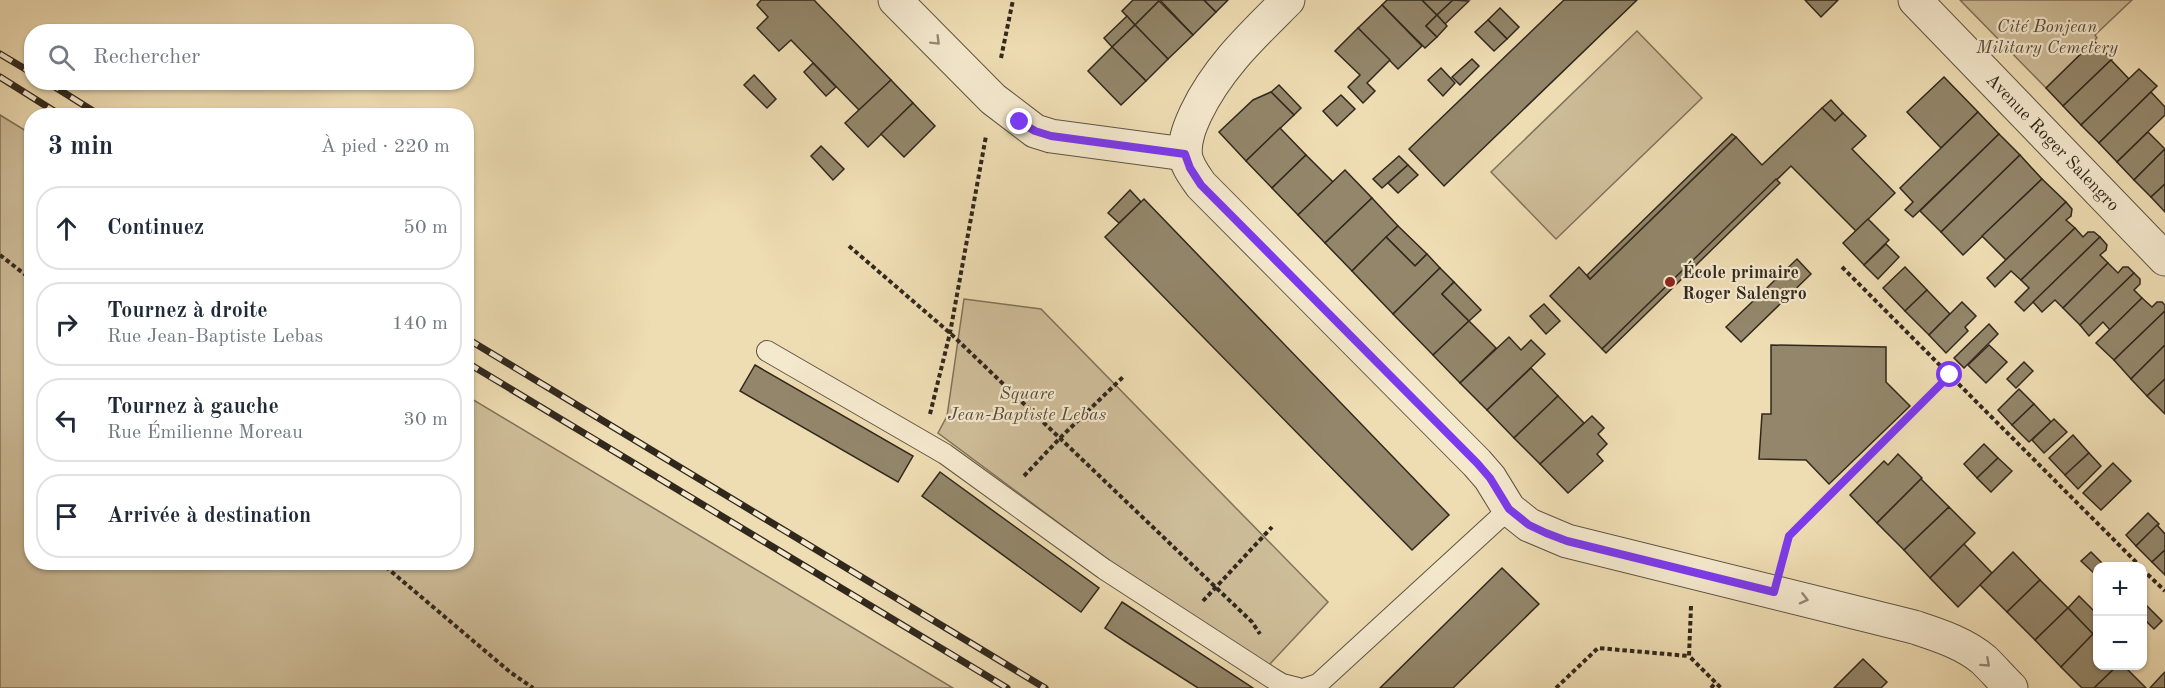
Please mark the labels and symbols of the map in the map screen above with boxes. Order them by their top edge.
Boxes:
park label: Cité Bonjean Military Cemetery [1975,18,2119,57]
one-way arrow [928,34,939,45]
street label: Avenue Roger Salengro [1982,70,2122,215]
route end [1006,108,1032,134]
place label: École primaire Roger Salengro [1682,260,1807,303]
marker: École primaire Roger Salengro [1663,275,1677,289]
route start [1936,361,1962,387]
park label: Square Jean-Baptiste Lebas [948,385,1107,424]
one-way arrow [1798,592,1809,604]
one-way arrow [1979,656,1989,667]

